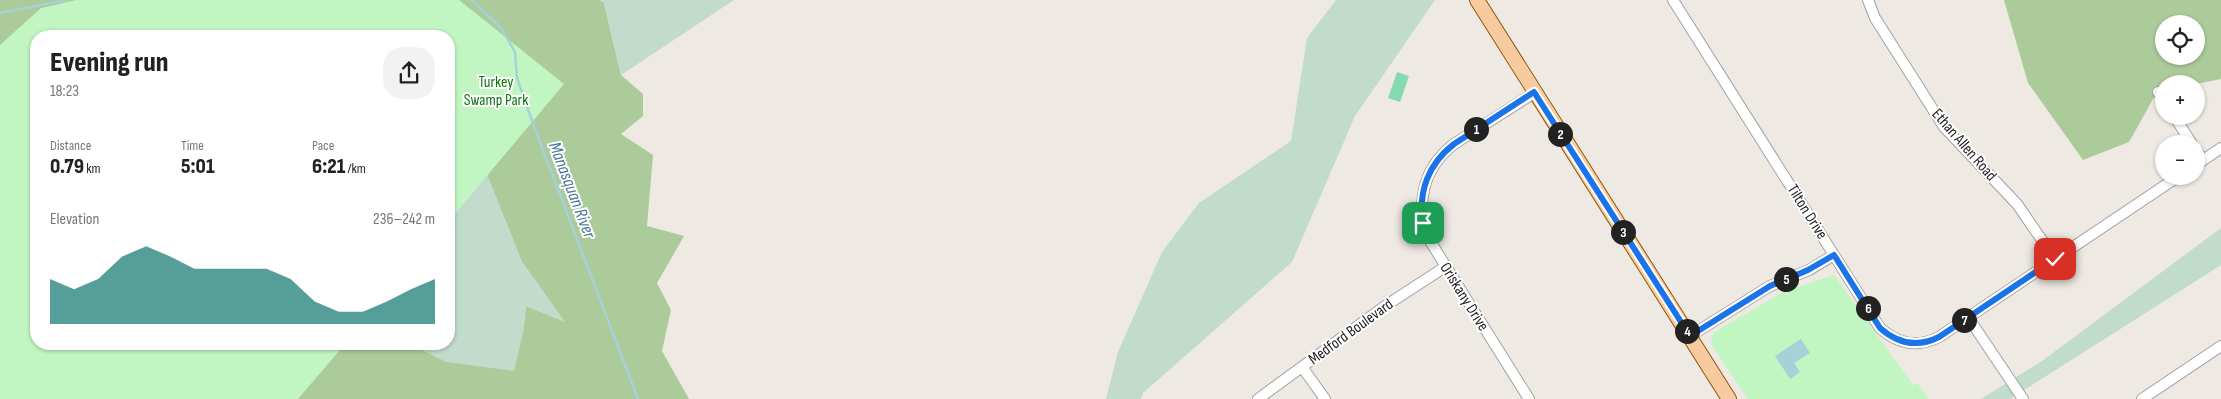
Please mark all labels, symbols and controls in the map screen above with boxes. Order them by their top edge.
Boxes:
map controls [2155,15,2205,185]
button: locate [2155,15,2205,65]
text: Evening run [50,46,168,79]
button: share [383,47,435,99]
park label: Turkey Swamp Park [464,73,528,110]
button: + [2155,75,2205,125]
text: 18:23 [50,82,79,101]
street label: Ethan Allen Road [1927,105,2001,185]
pin: 1 [1464,116,1488,142]
text: 1 [1474,121,1479,138]
pin: 2 [1548,122,1572,146]
text: 2 [1557,126,1564,143]
button: − [2155,135,2205,185]
text: Distance [50,137,91,154]
text: Time [181,137,204,154]
text: Pace [312,137,334,154]
water label: Manasquan River [544,139,600,242]
text: 0.79 [50,154,84,179]
text: 5:01 [181,154,215,179]
text: 6:21 [312,154,345,179]
text: km [84,160,101,177]
text: /km [345,160,366,177]
street label: Tilton Drive [1783,181,1831,243]
pin [1402,202,1444,244]
icon: arrive [1409,209,1437,237]
text: Elevation [50,210,99,229]
text: 236–242 m [373,210,435,229]
pin: 3 [1610,220,1636,244]
text: 3 [1620,224,1627,241]
pin [2034,238,2076,280]
icon: check [2041,245,2069,273]
street label: Oriskany Drive [1436,259,1492,335]
pin: 5 [1774,266,1798,292]
text: 5 [1783,271,1790,288]
street label: Medford Boulevard [1305,295,1397,369]
pin: 6 [1856,296,1880,320]
text: 6 [1865,300,1872,317]
pin: 7 [1952,308,1976,332]
text: 7 [1961,312,1968,329]
pin: 4 [1674,318,1700,344]
text: 4 [1684,323,1691,340]

